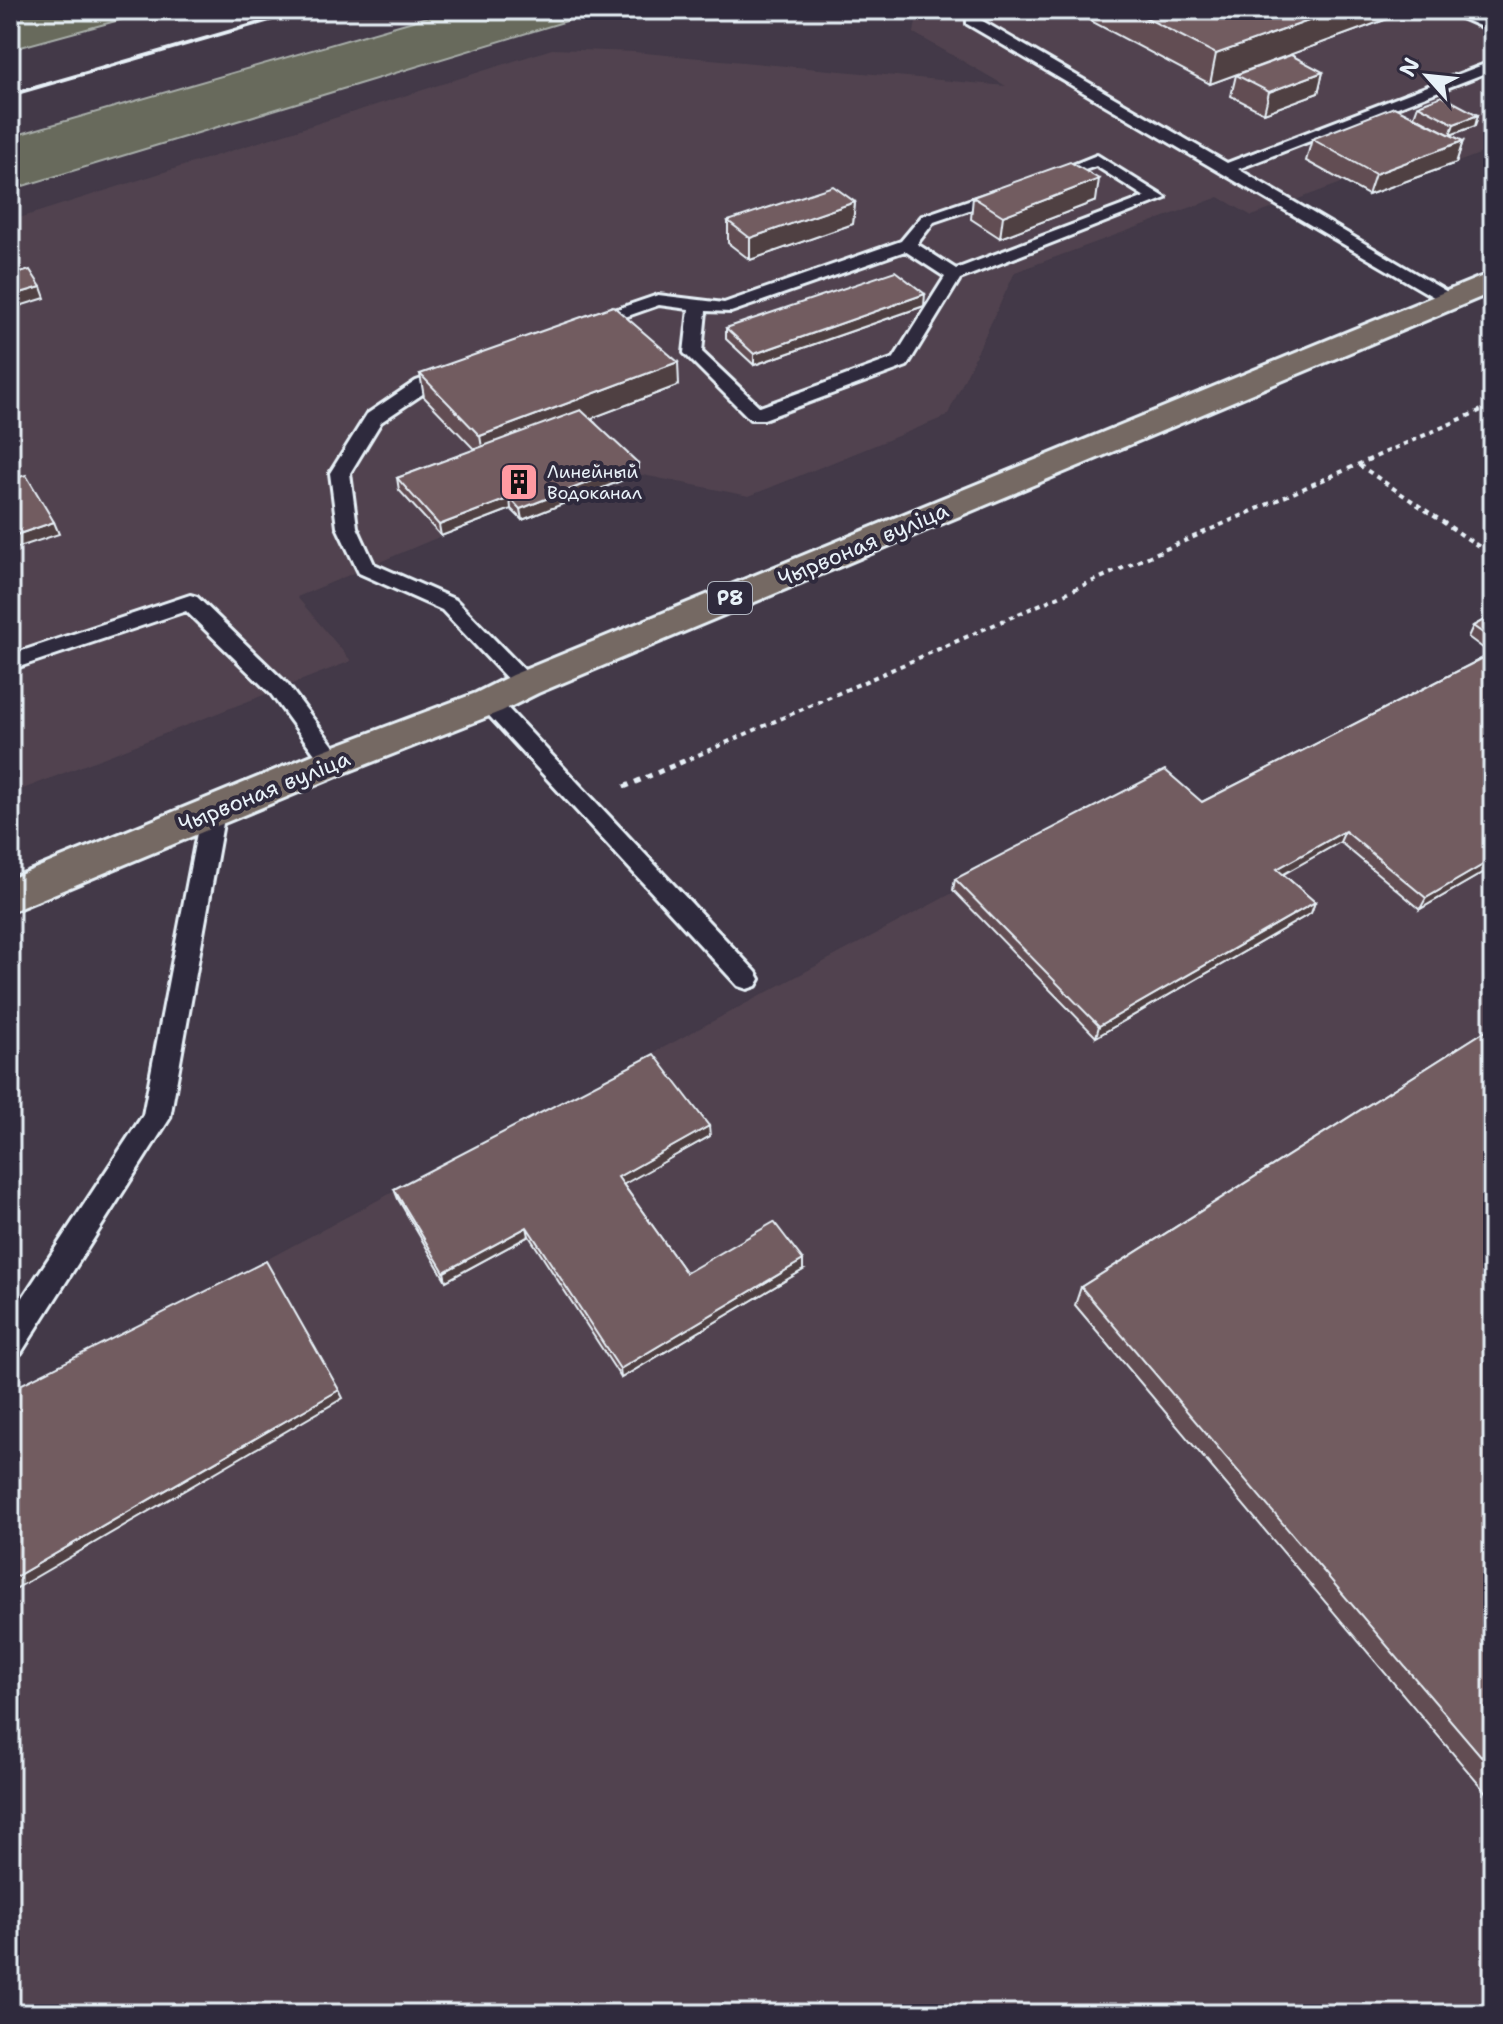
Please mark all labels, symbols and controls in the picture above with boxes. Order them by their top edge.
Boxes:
north arrow [1387,36,1467,116]
text: N [1393,53,1427,81]
place label: Линейный Водоканал [547,460,642,505]
building icon: Линейный Водоканал [498,461,540,503]
street label: Чырвоная вуліца [773,495,953,593]
road number: Р8 [708,582,752,614]
street label: Чырвоная вуліца [174,744,355,839]

